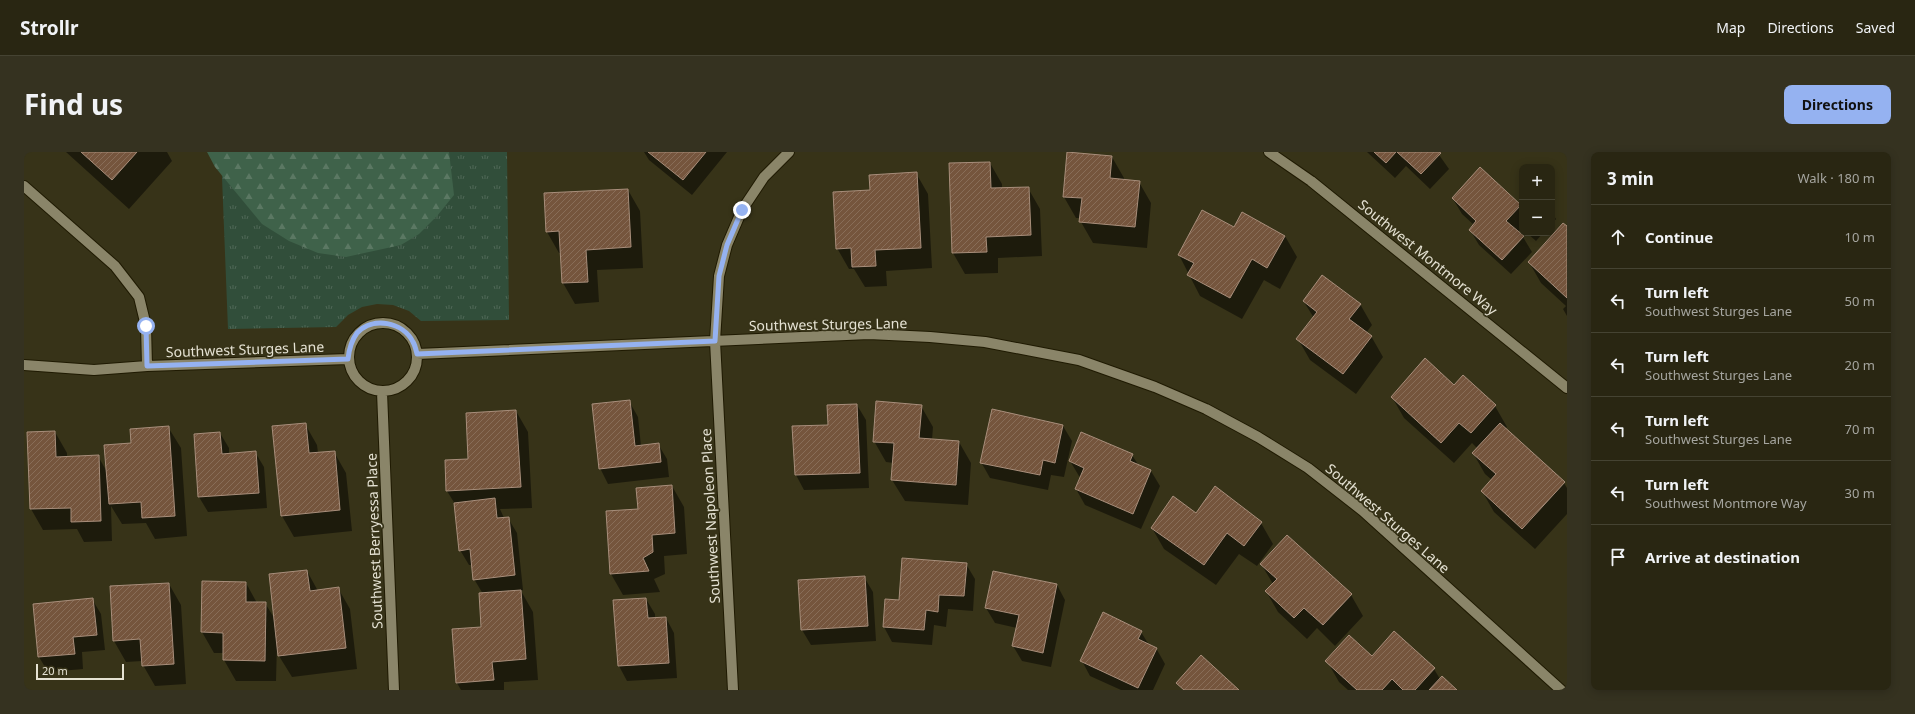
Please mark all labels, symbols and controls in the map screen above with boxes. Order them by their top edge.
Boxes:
text: Strollr [20,15,79,41]
text: Map [1716,18,1745,37]
text: Directions [1767,18,1834,37]
text: Saved [1856,18,1895,37]
text: Find us [24,85,123,123]
button: Directions [1784,85,1891,124]
map controls [1519,164,1555,236]
button: + [1519,164,1555,200]
text: 3 min [1607,167,1654,190]
text: Walk · 180 m [1797,169,1875,187]
street label: Southwest Montmore Way [1354,195,1502,320]
button: − [1519,200,1555,236]
route end [733,201,751,219]
icon: ahead [1607,226,1629,248]
text: Continue [1645,227,1713,247]
text: 10 m [1845,228,1875,246]
text: Turn left [1645,282,1709,302]
icon: left [1607,290,1629,312]
text: 50 m [1845,292,1875,310]
text: Southwest Sturges Lane [1645,302,1792,320]
street label: Southwest Sturges Lane [749,313,907,335]
route start [137,317,155,335]
street label: Southwest Sturges Lane [165,337,325,361]
text: Turn left [1645,346,1709,366]
icon: left [1607,354,1629,376]
text: 20 m [1845,356,1875,374]
text: Southwest Sturges Lane [1645,366,1792,384]
text: Turn left [1645,410,1709,430]
icon: left [1607,418,1629,440]
text: 70 m [1845,420,1875,438]
street label: Southwest Napoleon Place [696,428,724,604]
text: Southwest Sturges Lane [1645,430,1792,448]
street label: Southwest Berryessa Place [361,453,387,629]
street label: Southwest Sturges Lane [1322,459,1454,577]
text: Turn left [1645,474,1709,494]
icon: left [1607,482,1629,504]
text: 30 m [1845,484,1875,502]
text: Southwest Montmore Way [1645,494,1807,512]
icon: arrive [1607,546,1629,568]
text: Arrive at destination [1645,547,1800,567]
scale bar [36,662,124,681]
text: 20 m [42,663,68,678]

